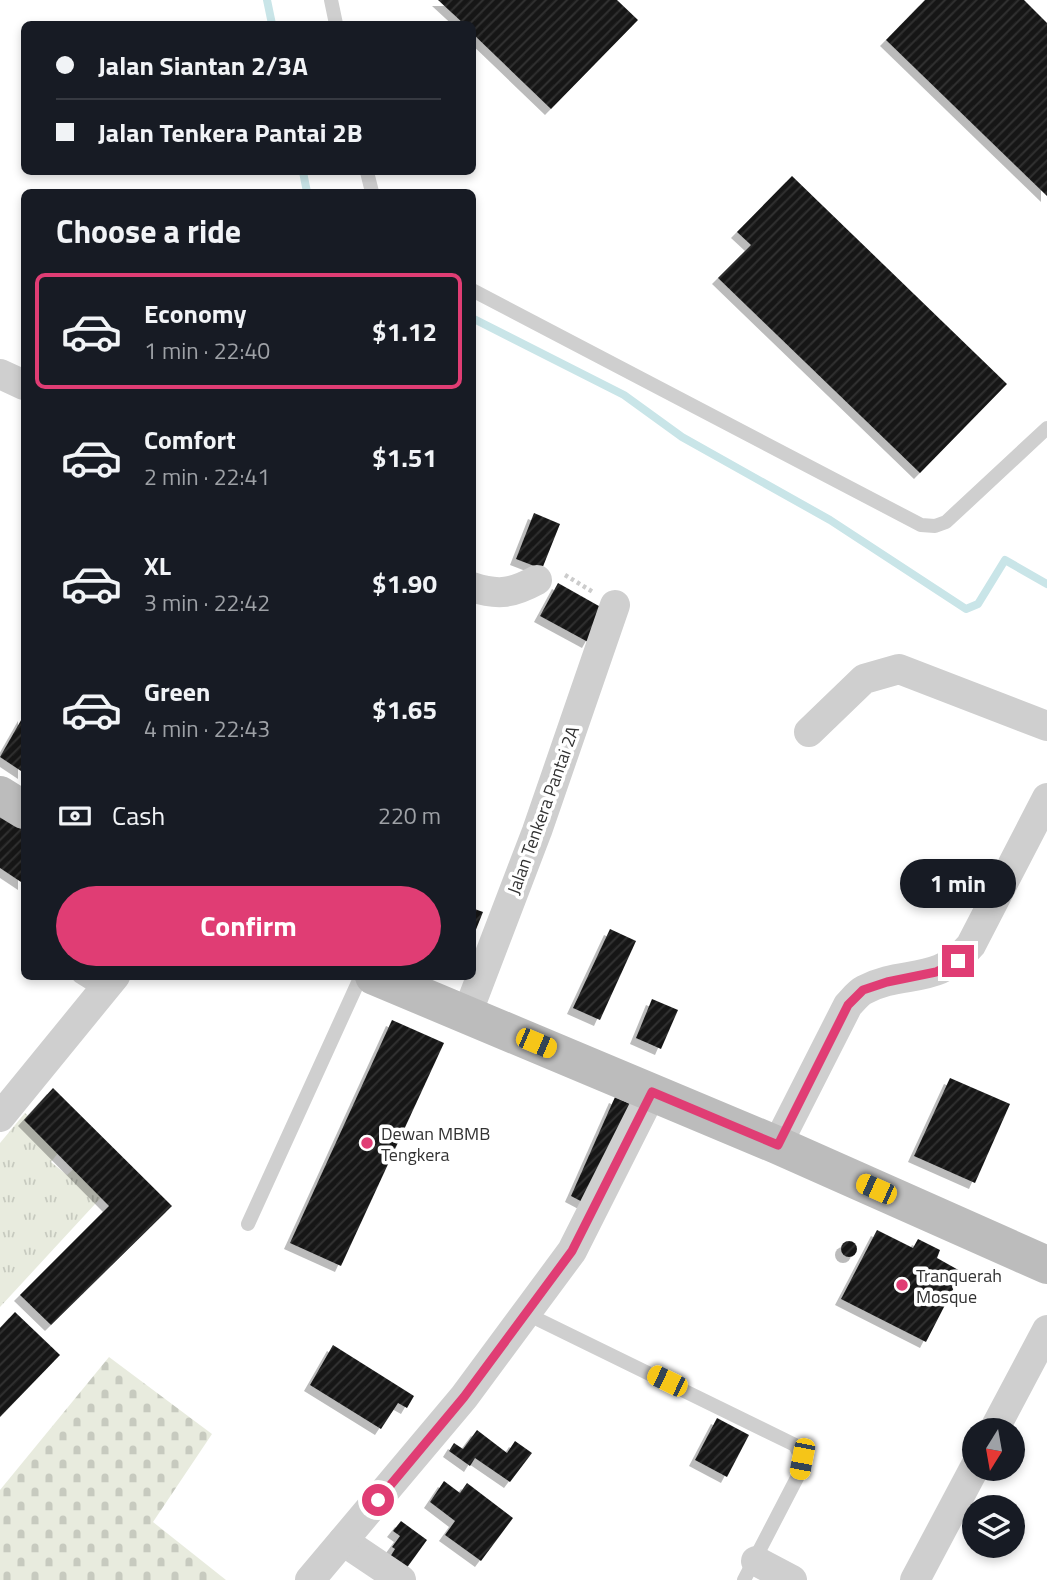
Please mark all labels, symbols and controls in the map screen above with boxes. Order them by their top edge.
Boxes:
text: Jalan Siantan 2/3A [98,46,308,85]
text: Jalan Tenkera Pantai 2B [98,113,363,152]
text: Choose a ride [56,207,241,255]
text: Economy [144,294,246,333]
icon: car [60,300,123,363]
text: $1.12 [372,312,437,351]
text: 1 min · 22:40 [144,333,270,368]
text: Comfort [144,420,236,459]
icon: car [60,426,123,489]
text: $1.51 [372,438,437,477]
text: 2 min · 22:41 [144,459,270,494]
text: XL [144,546,171,585]
icon: car [60,552,123,615]
text: $1.90 [372,564,437,603]
text: 3 min · 22:42 [144,585,270,620]
text: Green [144,672,210,711]
icon: car [60,678,123,741]
text: $1.65 [372,690,437,729]
text: 4 min · 22:43 [144,711,270,746]
street label: Jalan Tenkera Pantai 2A [500,722,586,898]
text: Cash [112,796,165,835]
icon: cash [56,797,94,835]
text: 220 m [378,798,441,833]
callout: 1 min [900,860,1016,908]
text: 1 min [930,866,986,901]
button: Confirm [56,886,441,966]
route end [942,945,974,977]
car [513,1025,560,1061]
place label: Dewan MBMB Tengkera [381,1120,490,1168]
marker: Dewan MBMB Tengkera [359,1135,375,1151]
car [853,1171,900,1207]
place label: Tranquerah Mosque [916,1262,1002,1310]
marker: Tranquerah Mosque [894,1277,910,1293]
car [644,1362,691,1400]
north arrow [962,1418,1026,1480]
map controls [962,1418,1025,1558]
car [788,1436,817,1482]
route start [362,1484,394,1516]
button: layers [962,1495,1025,1558]

